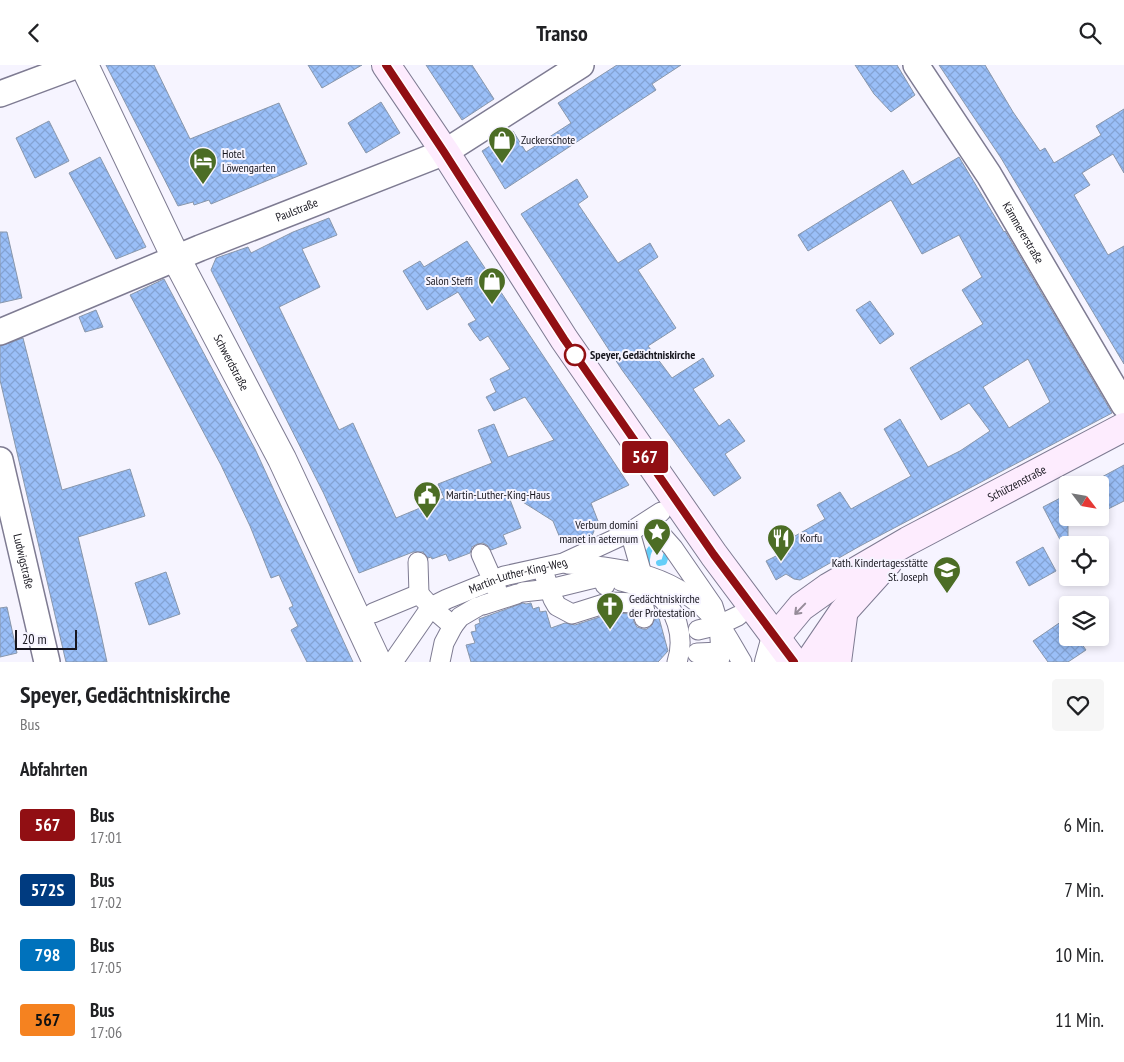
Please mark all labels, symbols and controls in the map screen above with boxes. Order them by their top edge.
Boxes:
icon: back [20,19,48,47]
text: Transo [536,19,588,47]
icon: search [1076,19,1104,47]
shop icon: Zuckerschote [487,125,517,164]
place label: Zuckerschote [521,132,575,147]
hotel icon: Hotel Löwengarten [188,146,218,185]
place label: Hotel Löwengarten [222,146,276,175]
street label: Paulstraße [273,195,320,225]
street label: Kämmererstraße [999,199,1047,266]
shop icon: Salon Steffi [477,266,507,305]
place label: Salon Steffi [426,273,473,288]
street label: Schwerdstraße [211,332,253,393]
marker: Speyer, Gedächtniskirche [564,344,586,366]
place label: Speyer, Gedächtniskirche [590,347,695,362]
line badge: 567 [616,441,674,473]
text: 567 [632,445,658,468]
street label: Schützenstraße [985,462,1048,505]
north arrow [1059,476,1109,526]
map controls [1059,476,1109,646]
public building icon: Martin-Luther-King-Haus [412,480,442,519]
place label: Martin-Luther-King-Haus [446,487,550,502]
place label: Verbum domini manet in aeternum [559,517,638,546]
place icon: Verbum domini manet in aeternum [642,517,672,556]
restaurant icon: Korfu [766,523,796,562]
place label: Korfu [800,530,822,545]
street label: Ludwigstraße [10,532,38,590]
button: locate [1059,536,1109,586]
street label: Martin-Luther-King-Weg [466,554,569,596]
place label: Kath. Kindertagesstätte St. Joseph [832,555,928,584]
school or university icon: Kath. Kindertagesstätte St. Joseph [932,555,962,594]
church icon: Gedächtniskirche der Protestation [595,591,625,630]
place label: Gedächtniskirche der Protestation [629,591,700,620]
button: layers [1059,596,1109,646]
one-way arrow [794,603,806,616]
scale bar [15,627,78,650]
text: 20 m [22,630,47,648]
text: Speyer, Gedächtniskirche [20,679,231,710]
button: heart [1052,679,1104,731]
text: Bus [20,714,40,734]
text: Abfahrten [20,757,87,781]
text: Bus [90,803,114,827]
text: 567 [35,813,60,836]
text: 6 Min. [1063,813,1104,837]
text: 17:01 [90,827,122,847]
text: Bus [90,868,114,892]
text: 572S [31,878,64,901]
text: 7 Min. [1064,878,1104,902]
text: 17:02 [90,892,122,912]
text: Bus [90,933,114,957]
text: 798 [35,943,60,966]
text: 10 Min. [1055,943,1104,967]
text: 17:05 [90,957,122,977]
text: Bus [90,998,114,1022]
text: 567 [35,1008,60,1031]
text: 11 Min. [1055,1008,1104,1032]
text: 17:06 [90,1022,122,1042]

